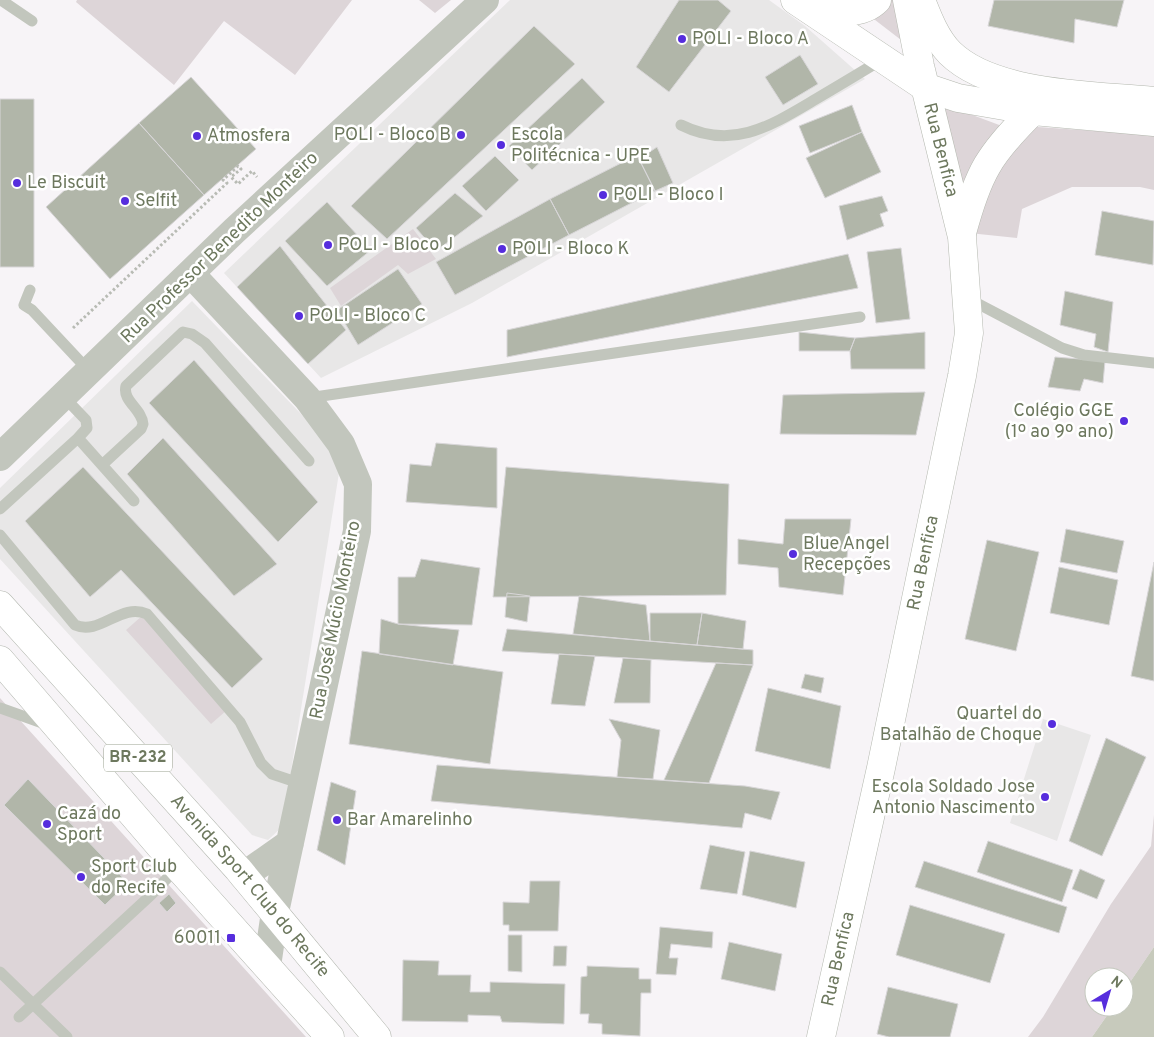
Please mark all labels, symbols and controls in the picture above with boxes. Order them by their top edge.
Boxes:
place label: POLI - Bloco A [692,28,809,51]
marker: POLI - Bloco A [676,33,688,45]
street label: Rua Benfica [917,100,963,200]
place label: POLI - Bloco B [334,124,451,147]
place label: Escola Politécnica - UPE [511,124,650,168]
place label: Atmosfera [207,125,290,148]
marker: POLI - Bloco B [455,129,467,141]
marker: Atmosfera [191,130,203,142]
marker: Escola Politécnica - UPE [495,139,507,151]
street label: Rua Professor Benedito Monteiro [116,147,324,349]
place label: Le Biscuit [27,172,106,195]
marker: Le Biscuit [11,177,23,189]
place label: POLI - Bloco I [613,184,724,207]
marker: POLI - Bloco I [597,189,609,201]
place label: Selfit [135,190,177,213]
marker: Selfit [119,195,131,207]
place label: POLI - Bloco J [338,234,453,257]
place label: POLI - Bloco K [512,238,629,261]
marker: POLI - Bloco J [322,239,334,251]
marker: POLI - Bloco K [496,243,508,255]
place label: POLI - Bloco C [309,305,426,328]
marker: POLI - Bloco C [293,310,305,322]
place label: Colégio GGE (1º ao 9º ano) [1005,400,1114,444]
marker: Colégio GGE (1º ao 9º ano) [1118,415,1130,427]
street label: Rua Benfica [902,513,944,613]
street label: Rua José Múcio Monteiro [305,519,367,721]
place label: Blue Angel Recepções [803,533,891,577]
marker: Blue Angel Recepções [787,548,799,560]
place label: Quartel do Batalhão de Choque [880,703,1042,747]
marker: Quartel do Batalhão de Choque [1046,718,1058,730]
road number: BR-232 [104,744,172,771]
place label: Escola Soldado Jose Antonio Nascimento [872,776,1035,820]
street label: Avenida Sport Club do Recife [165,790,335,982]
marker: Escola Soldado Jose Antonio Nascimento [1039,791,1051,803]
place label: Cazá do Sport [57,803,121,847]
place label: Bar Amarelinho [347,809,473,832]
marker: Bar Amarelinho [331,814,343,826]
marker: Cazá do Sport [41,818,53,830]
place label: Sport Club do Recife [91,856,177,900]
marker: Sport Club do Recife [75,871,87,883]
street label: Rua Benfica [817,909,860,1009]
place label: 60011 [174,927,221,950]
marker: 60011 [225,932,237,944]
north arrow [1084,967,1134,1017]
text: N [1107,973,1125,993]

